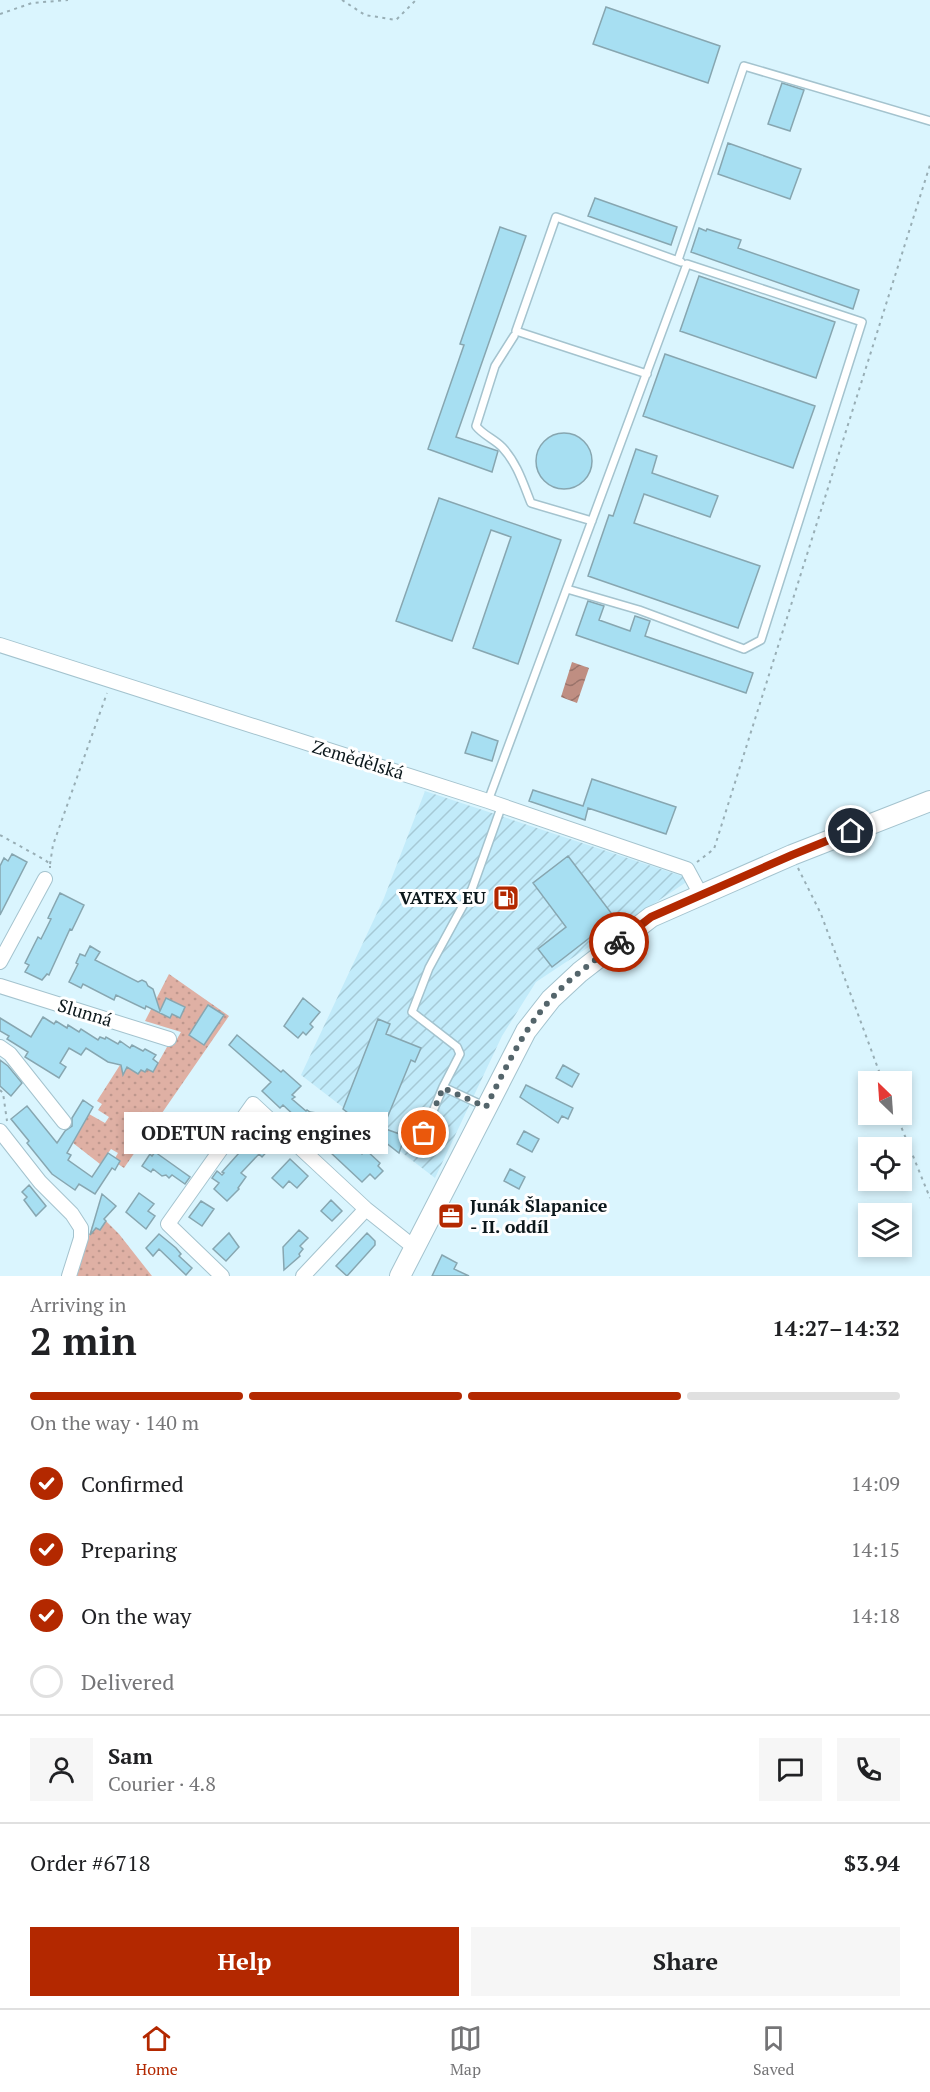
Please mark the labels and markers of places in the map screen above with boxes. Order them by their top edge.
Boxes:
pin [825,805,876,856]
fuel station icon: VATEX EU [491,883,521,913]
place label: VATEX EU [399,885,486,909]
pin [398,1107,449,1158]
callout: ODETUN racing engines [124,1112,388,1154]
place label: Junák Šlapanice - II. oddíl [470,1193,608,1238]
office icon: Junák Šlapanice - II. oddíl [436,1201,466,1231]

